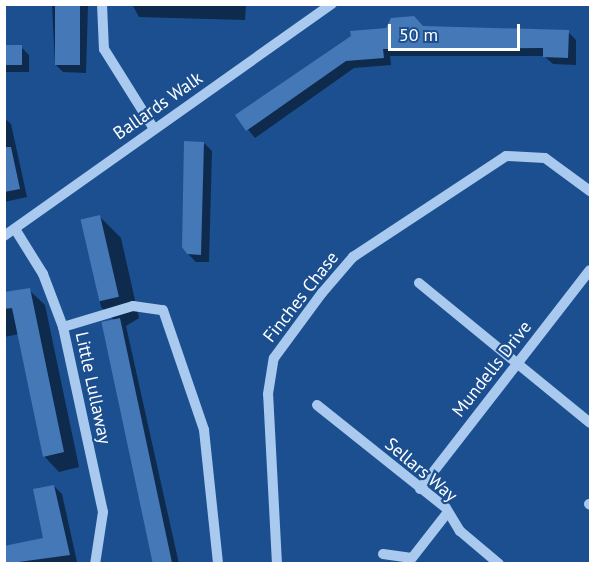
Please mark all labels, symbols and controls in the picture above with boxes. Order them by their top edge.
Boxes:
scale bar [391,12,523,50]
text: 50 m [399,23,438,46]
street label: Ballards Walk [109,67,207,145]
street label: Finches Chase [259,247,343,347]
street label: Mundells Drive [448,317,536,421]
street label: Little Lullaway [71,330,115,446]
street label: Sellars Way [380,433,462,507]

